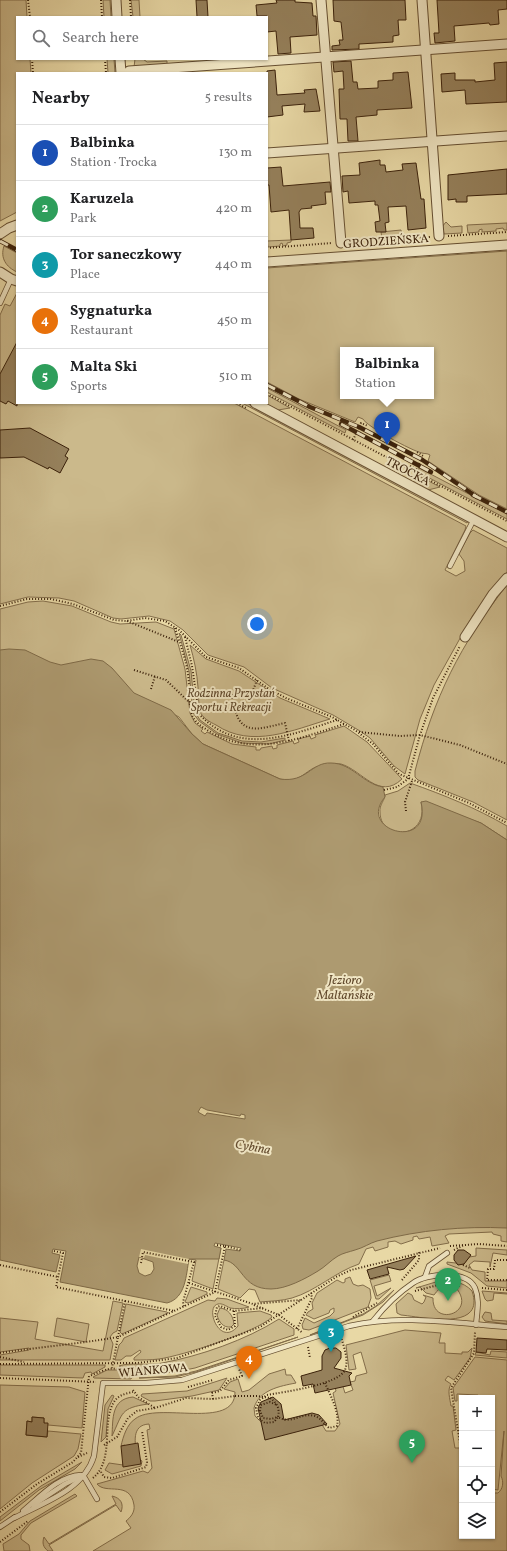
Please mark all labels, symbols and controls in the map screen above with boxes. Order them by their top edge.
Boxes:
search box [16,16,268,60]
icon: search [30,27,52,49]
text: Search here [62,28,139,49]
text: Nearby [32,87,90,110]
text: 5 results [205,89,252,107]
text: Balbinka [70,133,135,154]
text: 1 [42,144,48,162]
text: 130 m [219,144,252,162]
text: Station · Trocka [70,154,157,172]
text: Karuzela [70,189,134,210]
text: 2 [42,200,48,218]
text: 420 m [215,200,252,218]
text: Park [70,210,97,228]
street label: GRODZIEŃSKA [343,230,430,253]
text: Tor saneczkowy [70,245,182,266]
text: 3 [42,256,48,274]
text: 440 m [215,256,252,274]
text: Place [70,266,100,284]
text: Sygnaturka [70,301,152,322]
text: 4 [41,312,49,330]
text: 450 m [217,312,252,330]
text: Restaurant [70,322,133,340]
popup [340,347,434,399]
text: Balbinka [355,354,419,375]
text: Malta Ski [70,357,137,378]
text: 5 [42,368,48,386]
text: 510 m [219,368,252,386]
text: Station [355,375,396,393]
text: Sports [70,378,107,396]
pin: 1 [374,412,400,445]
street label: TROCKA [383,454,433,490]
your location [247,614,267,634]
park label: Rodzinna Przystań Sportu i Rekreacji [187,686,275,716]
water label: Jezioro Maltańskie [316,972,373,1005]
water label: Cybina [233,1136,272,1160]
pin: 2 [435,1268,461,1301]
pin: 3 [318,1319,344,1352]
pin: 4 [236,1346,262,1379]
street label: WIANKOWA [118,1360,189,1382]
map controls [459,1395,495,1539]
button: + [459,1395,495,1431]
pin: 5 [399,1430,425,1463]
button: − [459,1431,495,1467]
button: locate [459,1467,495,1503]
button: layers [459,1503,495,1539]

